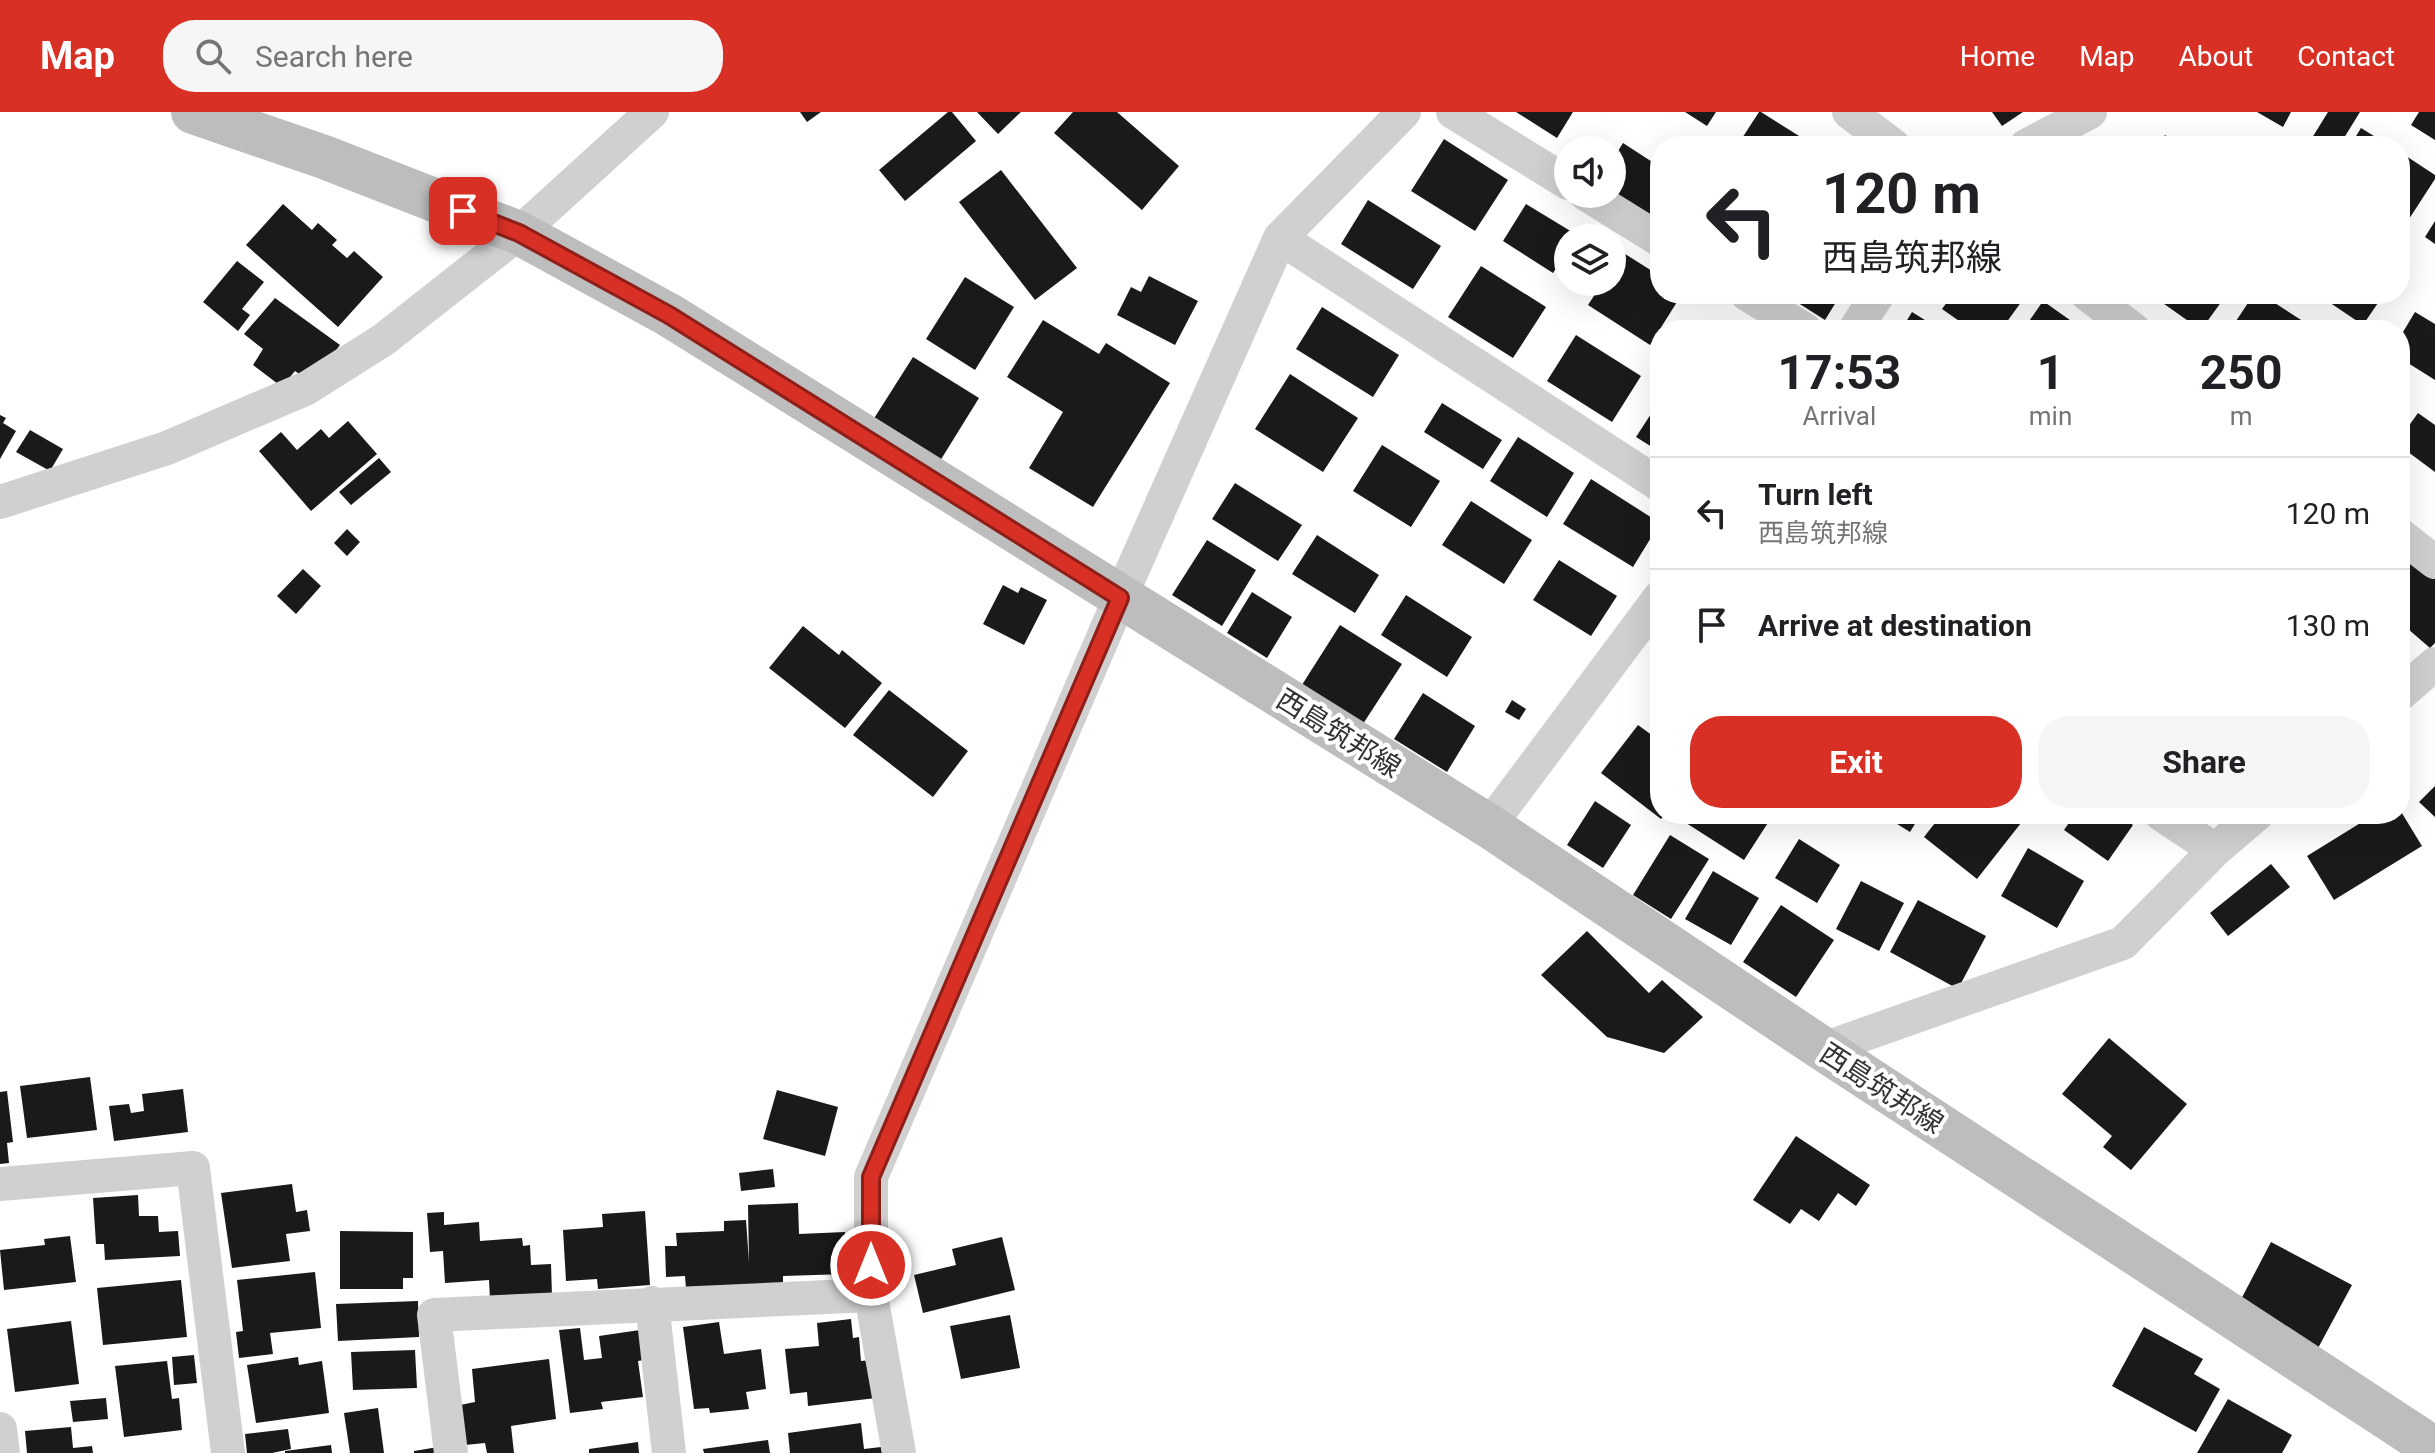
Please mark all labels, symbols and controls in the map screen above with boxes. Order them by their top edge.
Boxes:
search box [163,20,723,92]
text: Map [40,34,115,78]
icon: search [191,34,235,78]
text: Search here [255,39,413,74]
text: Home [1960,40,2035,73]
text: Map [2079,40,2135,73]
text: About [2179,40,2253,73]
text: Contact [2297,40,2395,73]
map controls [1554,136,1626,296]
button: sound [1554,136,1626,208]
text: 120 m [1822,161,1981,227]
icon: left [1690,168,1794,272]
pin [429,177,497,245]
icon: arrive [441,189,485,233]
button: layers [1554,224,1626,296]
text: 西島筑邦線 [1822,237,2002,279]
text: 17:53 [1778,344,1901,401]
text: 1 [2037,344,2064,401]
text: 250 [2200,344,2282,401]
text: Arrival [1803,401,1876,431]
text: min [2029,401,2072,431]
text: m [2230,401,2253,431]
text: Turn left [1758,477,1873,512]
icon: left [1690,491,1734,535]
text: 120 m [2286,496,2370,531]
text: 西島筑邦線 [1758,518,1888,548]
icon: arrive [1690,603,1734,647]
text: Arrive at destination [1758,608,2032,643]
text: 130 m [2286,608,2370,643]
street label: 西島筑邦線 [1271,682,1407,785]
button: Exit [1690,716,2022,808]
button: Share [2038,716,2370,808]
street label: 西島筑邦線 [1814,1036,1949,1140]
position arrow [829,1223,913,1307]

